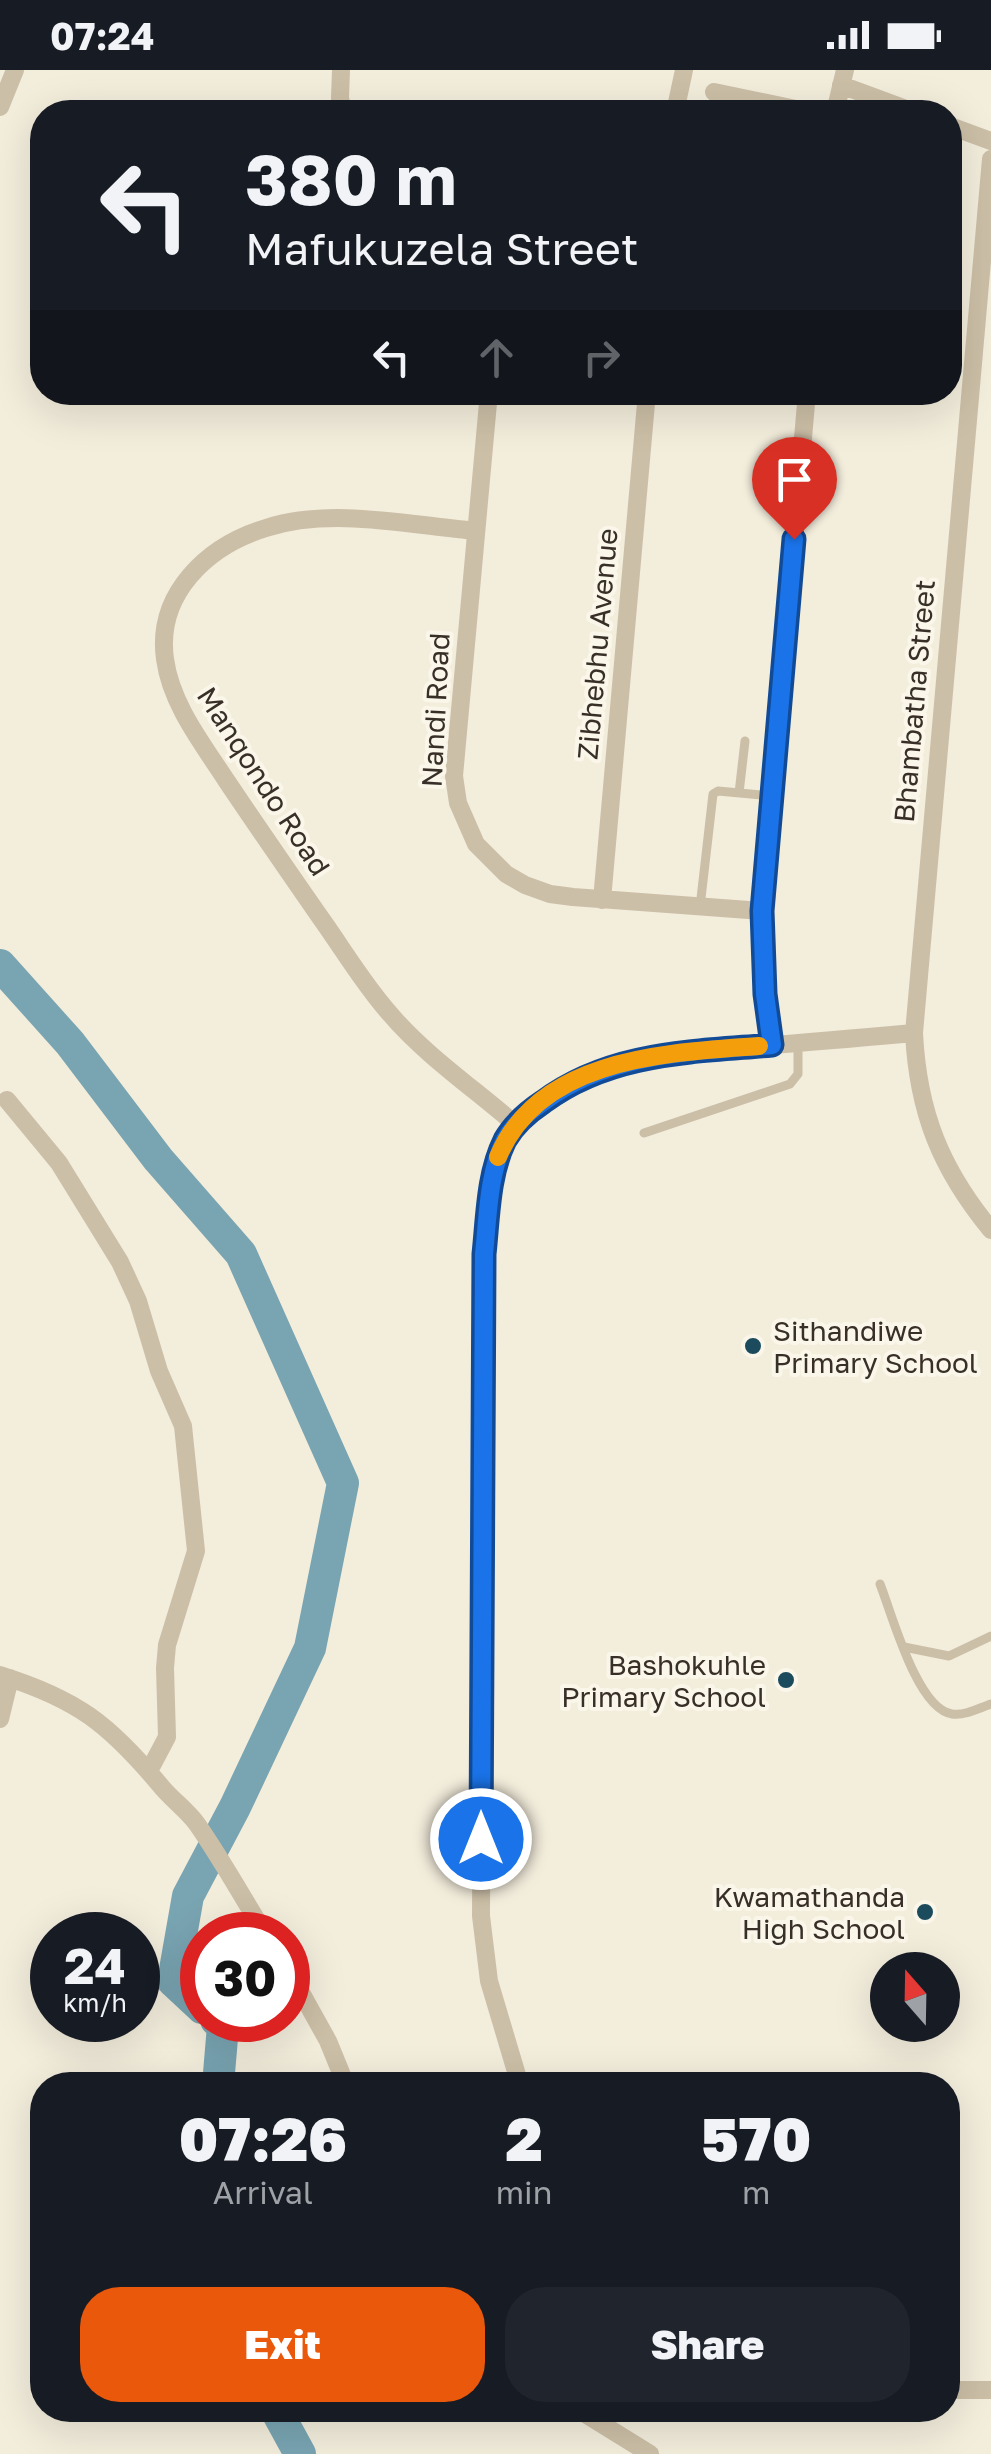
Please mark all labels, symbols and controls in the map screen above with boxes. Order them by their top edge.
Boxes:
text: 07:24 [50,13,155,58]
text: 380 m [245,136,457,220]
icon: left [80,140,210,270]
text: Mafukuzela Street [245,221,639,275]
icon: left [364,330,419,385]
icon: ahead [469,330,524,385]
icon: right [574,330,629,385]
pin [752,437,837,540]
icon: arrive [767,452,822,507]
street label: Zibhebhu Avenue [570,527,624,761]
street label: Bhambatha Street [887,578,941,824]
street label: Nandi Road [414,632,456,788]
street label: Manqondo Road [191,681,337,881]
place label: Sithandiwe Primary School [773,1314,978,1379]
marker: Sithandiwe Primary School [742,1335,764,1357]
place label: Bashokuhle Primary School [561,1648,766,1713]
marker: Bashokuhle Primary School [775,1669,797,1691]
position arrow [429,1787,533,1891]
place label: Kwamathanda High School [714,1880,905,1945]
marker: Kwamathanda High School [914,1901,936,1923]
speed limit sign: 30 [180,1912,310,2042]
text: 24 [64,1935,126,1995]
north arrow [870,1952,960,2042]
map controls [870,1952,960,2042]
text: km/h [63,1987,127,2018]
text: 07:26 [179,2102,347,2174]
text: 2 [505,2102,543,2174]
text: 570 [701,2102,811,2174]
text: Arrival [213,2173,313,2211]
text: min [496,2173,552,2211]
text: m [742,2173,770,2211]
button: Exit [80,2287,485,2402]
button: Share [505,2287,910,2402]

